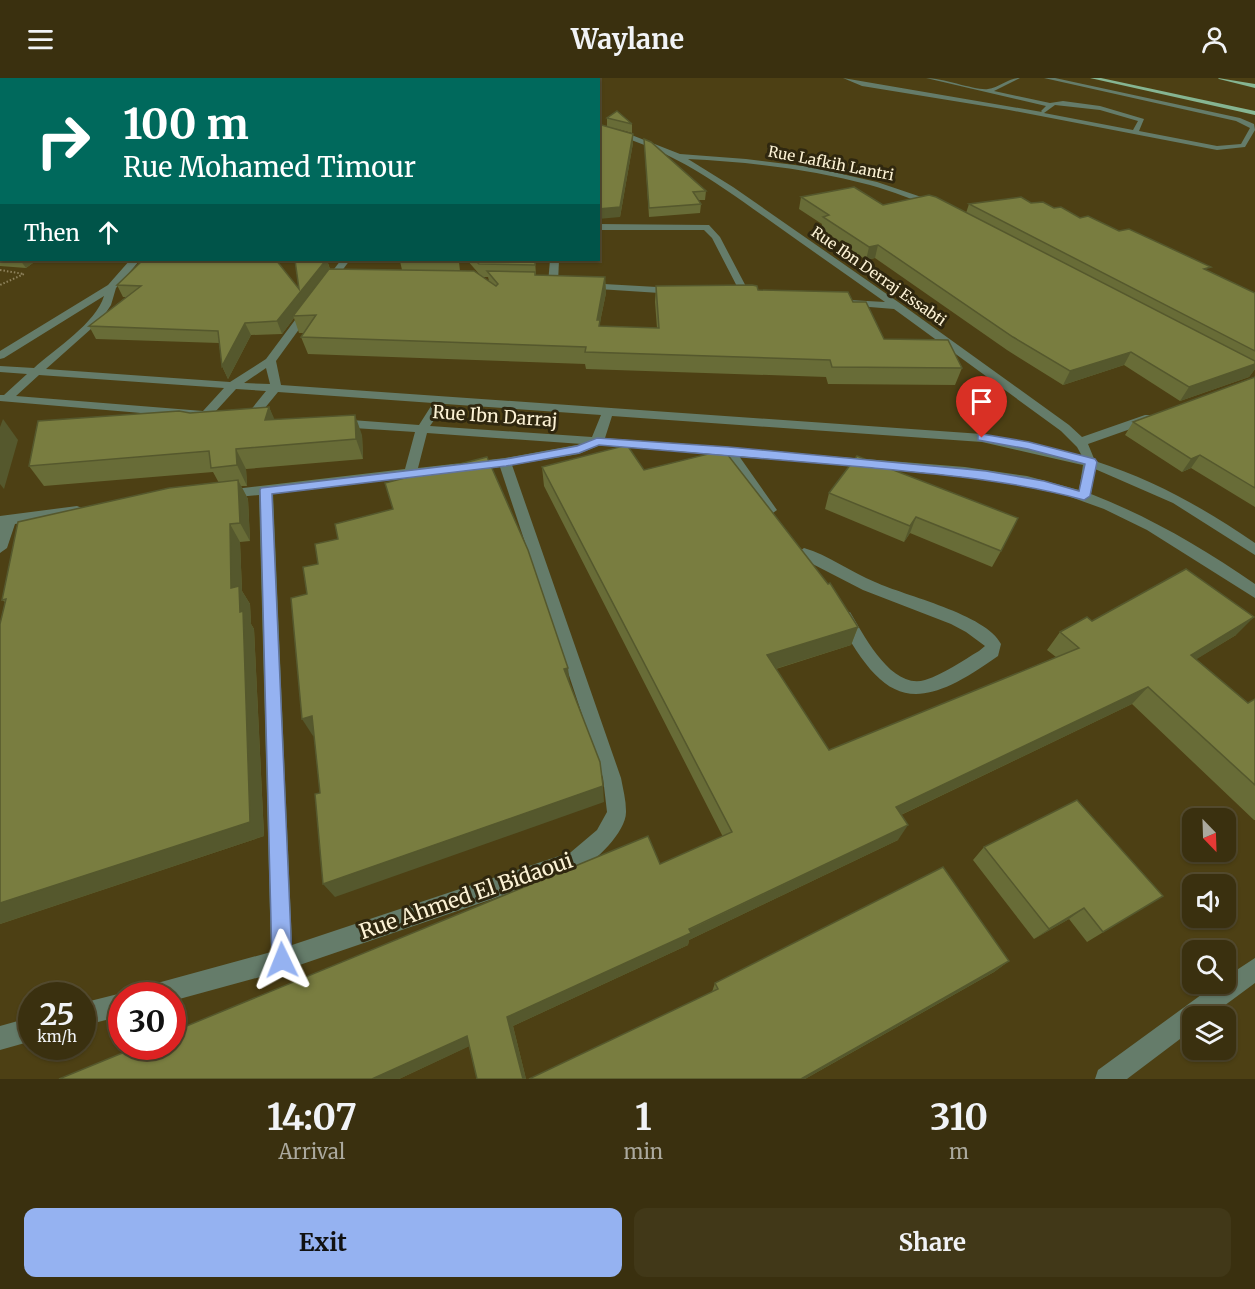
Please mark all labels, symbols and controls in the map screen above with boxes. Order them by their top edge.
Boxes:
text: Waylane [571,22,684,56]
icon: menu [24,23,57,56]
icon: person [1198,23,1231,56]
text: 100 m [123,98,249,150]
icon: right [24,102,102,180]
street label: Rue Lafkih Lantri [766,141,896,185]
text: Rue Mohamed Timour [123,150,416,184]
icon: ahead [92,216,125,249]
text: Then [24,219,80,247]
street label: Rue Ibn Derraj Essabti [808,222,950,330]
pin [956,376,1007,438]
icon: arrive [965,385,998,418]
street label: Rue Ibn Darraj [432,400,558,432]
north arrow [1182,808,1236,862]
map controls [1182,808,1236,1060]
street label: Rue Ahmed El Bidaoui [356,847,576,945]
button: sound [1182,874,1236,928]
position arrow [250,928,314,992]
button: search [1182,940,1236,994]
speed limit sign: 30 [108,982,186,1060]
text: 25 [40,995,74,1033]
button: layers [1182,1006,1236,1060]
text: km/h [37,1027,77,1046]
text: 14:07 [267,1095,357,1140]
text: 1 [635,1095,652,1140]
text: 310 [930,1095,988,1140]
text: Arrival [278,1139,345,1164]
text: min [624,1139,663,1164]
text: m [949,1139,969,1164]
button: Exit [24,1208,622,1277]
button: Share [634,1208,1231,1277]

